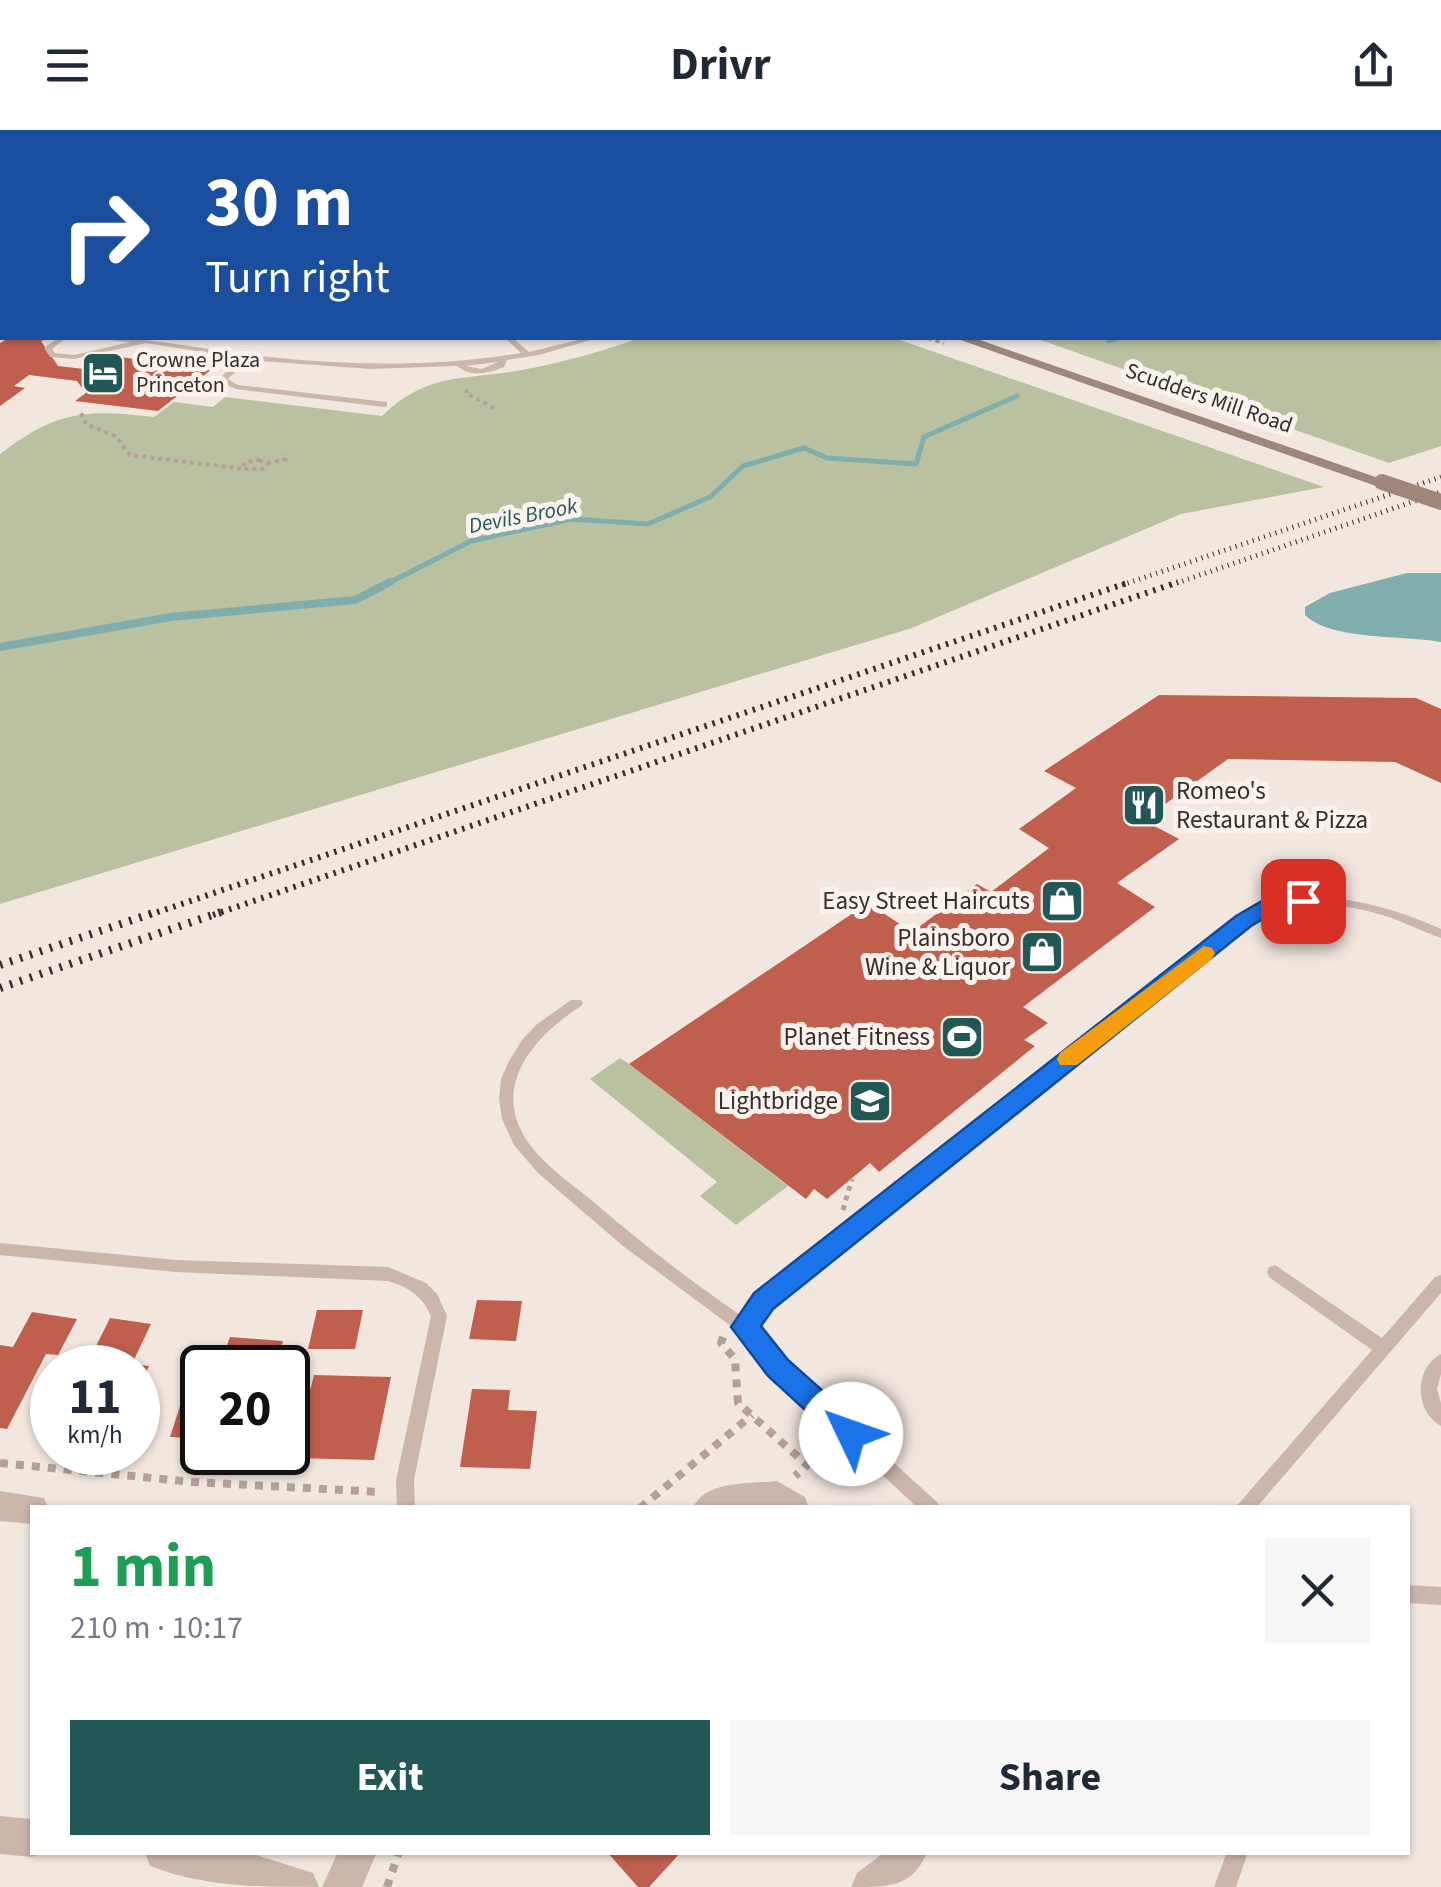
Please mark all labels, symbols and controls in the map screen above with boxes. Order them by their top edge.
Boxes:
text: Drivr [670,33,771,97]
icon: menu [40,38,95,93]
icon: share [1346,38,1401,93]
text: 30 m [205,153,353,253]
icon: right [40,170,170,300]
text: Turn right [205,246,390,310]
place label: Crowne Plaza Princeton [136,344,260,401]
hotel icon: Crowne Plaza Princeton [80,350,126,396]
street label: Scudders Mill Road [1121,354,1297,442]
water label: Devils Brook [466,490,581,542]
place label: Romeo's Restaurant & Pizza [1176,773,1368,838]
restaurant icon: Romeo's Restaurant & Pizza [1121,782,1167,828]
pin [1261,859,1346,944]
icon: arrive [1276,874,1331,929]
shop icon: Easy Street Haircuts [1039,878,1085,924]
place label: Easy Street Haircuts [822,883,1030,919]
place label: Plainsboro Wine & Liquor [865,920,1010,985]
shop icon: Plainsboro Wine & Liquor [1019,929,1065,975]
sports icon: Planet Fitness [939,1014,985,1060]
place label: Planet Fitness [784,1019,930,1055]
school or university icon: Lightbridge [847,1078,893,1124]
place label: Lightbridge [718,1083,838,1119]
speed limit sign: 20 [180,1345,310,1475]
text: 11 [69,1362,121,1433]
position arrow [799,1382,903,1486]
text: km/h [67,1417,123,1453]
text: 1 min [70,1525,216,1610]
button: close [1265,1538,1370,1643]
text: 210 m · 10:17 [70,1605,243,1651]
button: Exit [70,1720,710,1835]
button: Share [730,1720,1370,1835]

